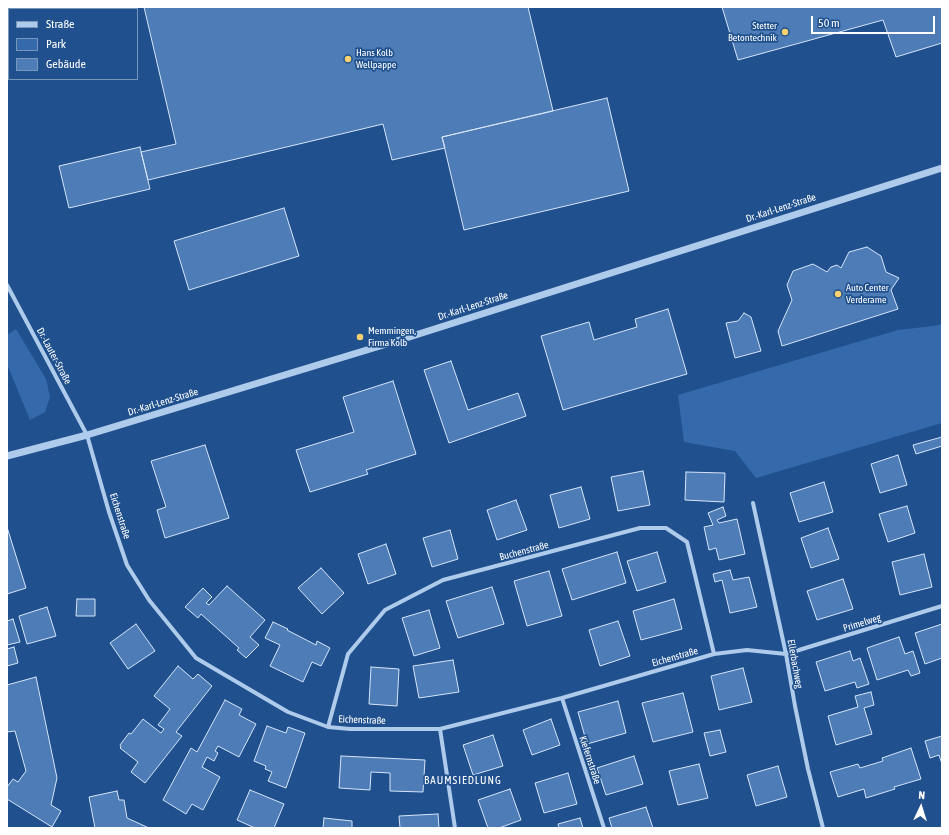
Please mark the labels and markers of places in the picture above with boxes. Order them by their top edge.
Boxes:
place label: Stetter Betontechnik [728,20,777,44]
marker: Stetter Betontechnik [780,27,790,37]
place label: Hans Kolb Wellpappe [356,47,396,70]
marker: Hans Kolb Wellpappe [343,54,353,64]
place label: Auto Center Verderame [846,282,889,306]
marker: Auto Center Verderame [833,289,843,299]
place label: Memmingen, Firma Kolb [368,325,416,348]
marker: Memmingen, Firma Kolb [355,332,365,342]

